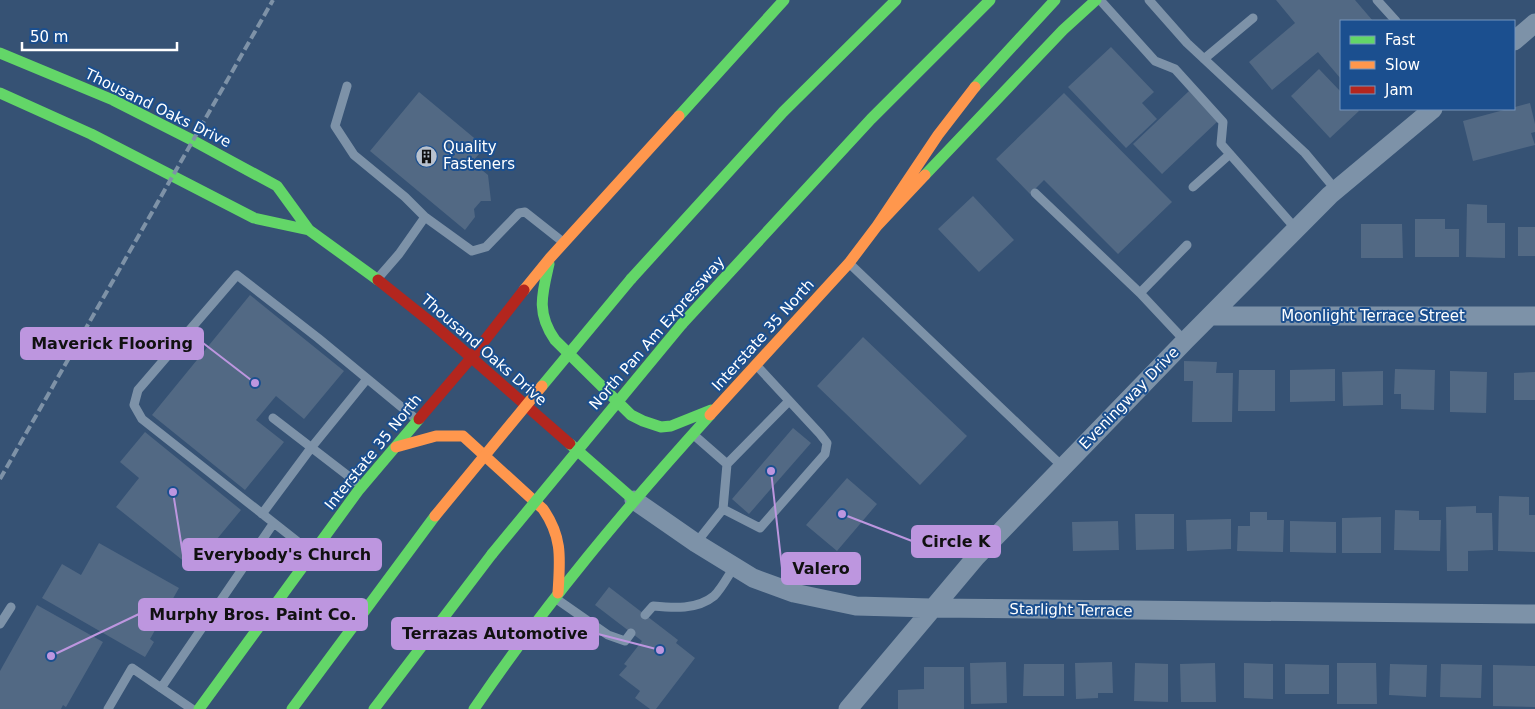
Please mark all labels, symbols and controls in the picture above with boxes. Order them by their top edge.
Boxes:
scale bar [22,20,178,52]
legend [1340,20,1515,110]
text: 50 m [30,28,68,46]
text: Fast [1385,31,1415,49]
text: Slow [1385,56,1420,74]
street label: Thousand Oaks Drive [81,64,234,151]
text: Jam [1384,81,1413,99]
place label: Quality Fasteners [443,138,515,173]
building icon: Quality Fasteners [415,144,439,168]
street label: North Pan Am Expressway [586,253,729,413]
street label: Interstate 35 North [708,276,818,394]
street label: Thousand Oaks Drive [417,290,550,409]
street label: Moonlight Terrace Street [1281,307,1465,325]
callout: Maverick Flooring [21,328,203,359]
text: Maverick Flooring [31,334,193,353]
street label: Eveningway Drive [1076,343,1182,453]
street label: Interstate 35 North [321,390,425,514]
callout: Circle K [912,526,1000,557]
text: Circle K [922,532,991,551]
callout: Everybody's Church [183,539,381,570]
text: Everybody's Church [193,545,371,564]
callout: Valero [782,553,860,584]
text: Valero [792,559,850,578]
callout: Murphy Bros. Paint Co. [139,599,367,630]
street label: Starlight Terrace [1009,600,1133,620]
text: Murphy Bros. Paint Co. [149,605,357,624]
callout: Terrazas Automotive [392,618,598,649]
text: Terrazas Automotive [402,624,588,643]

